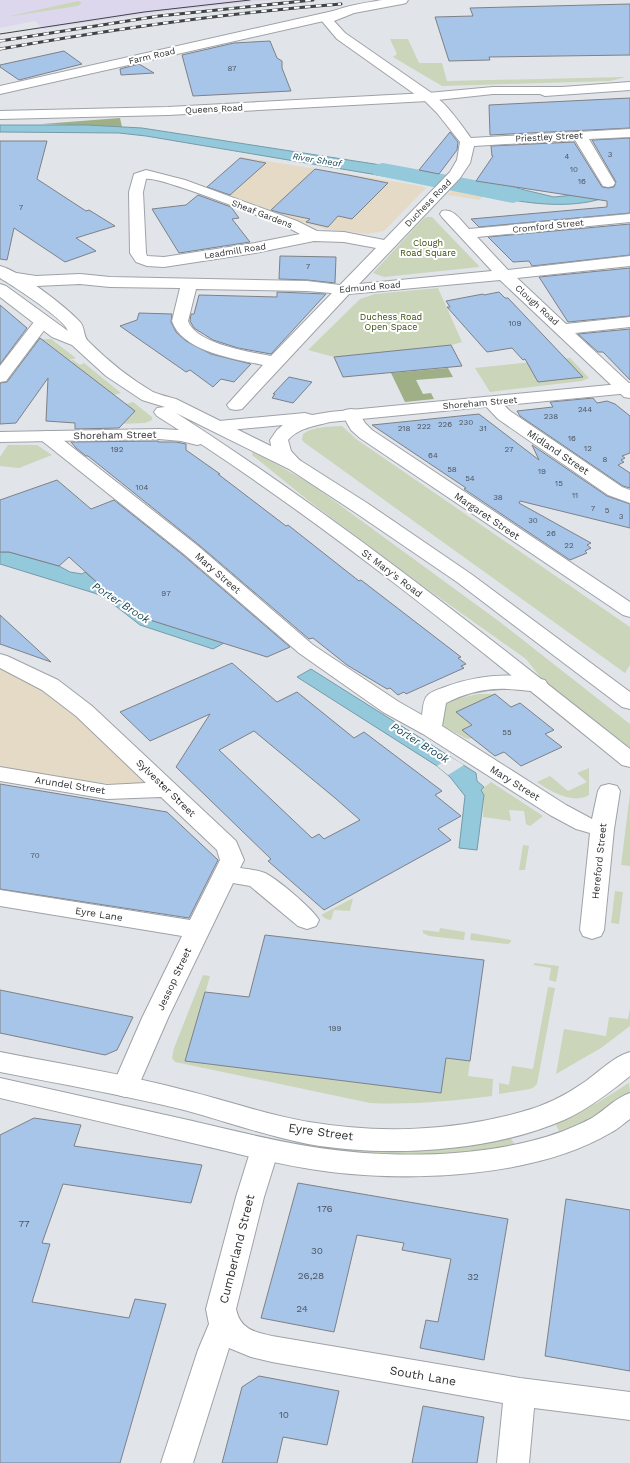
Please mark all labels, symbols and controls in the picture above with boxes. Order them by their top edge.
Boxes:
street label: Farm Road [128,46,176,66]
house number: 87 [227,64,237,73]
street label: Queens Road [185,102,243,116]
street label: Priestley Street [515,130,583,144]
house number: 3 [608,150,613,159]
water label: River Sheaf [292,151,344,169]
house number: 4 [565,152,570,161]
house number: 10 [570,165,578,174]
street label: Duchess Road [403,177,453,229]
house number: 16 [578,177,586,186]
street label: Sheaf Gardens [230,198,294,230]
house number: 7 [19,203,24,212]
street label: Cromford Street [512,217,584,235]
park label: Clough Road Square [400,238,456,258]
street label: Leadmill Road [203,241,267,261]
house number: 7 [306,262,311,271]
street label: Edmund Road [339,279,401,295]
street label: Clough Road [513,283,561,327]
park label: Duchess Road Open Space [360,312,422,332]
house number: 109 [508,319,522,328]
street label: Shoreham Street [442,395,518,411]
house number: 244 [578,405,592,414]
house number: 238 [544,412,558,421]
house number: 230 [459,418,473,427]
house number: 226 [438,420,452,429]
house number: 222 [417,422,431,431]
house number: 218 [398,424,410,433]
house number: 31 [479,424,487,433]
street label: Midland Street [525,427,592,477]
street label: Shoreham Street [73,429,157,441]
house number: 16 [568,434,576,443]
house number: 12 [584,444,592,453]
house number: 192 [111,445,124,454]
house number: 27 [505,445,514,454]
house number: 64 [428,451,438,460]
house number: 8 [603,455,608,464]
house number: 58 [447,465,457,474]
house number: 19 [538,467,546,476]
house number: 54 [465,474,475,483]
house number: 15 [555,479,563,488]
house number: 104 [136,483,149,492]
street label: Margaret Street [452,490,522,542]
house number: 11 [572,491,578,500]
house number: 38 [493,493,503,502]
house number: 7 [591,504,596,513]
house number: 5 [605,506,610,515]
house number: 3 [619,512,624,521]
house number: 30 [528,516,538,525]
house number: 26 [546,529,556,538]
house number: 22 [564,541,574,550]
street label: St Mary's Road [360,547,424,599]
street label: Mary Street [193,550,244,596]
water label: Porter Brook [90,580,153,627]
house number: 97 [161,589,171,598]
water label: Porter Brook [389,720,452,766]
house number: 55 [502,728,512,737]
street label: Sylvester Street [134,757,198,820]
street label: Mary Street [488,763,543,803]
street label: Arundel Street [34,774,107,796]
street label: Hereford Street [590,822,609,899]
house number: 70 [30,851,40,860]
street label: Eyre Lane [74,905,124,923]
street label: Jessop Street [155,945,194,1012]
house number: 199 [329,1024,342,1033]
street label: Eyre Street [288,1121,354,1143]
street label: Cumberland Street [217,1193,257,1305]
house number: 176 [317,1203,333,1214]
house number: 77 [18,1218,30,1229]
house number: 30 [311,1245,323,1256]
house number: 26,28 [298,1270,324,1281]
house number: 32 [467,1271,479,1282]
house number: 24 [296,1303,308,1314]
street label: South Lane [389,1363,457,1389]
house number: 10 [279,1409,289,1420]

